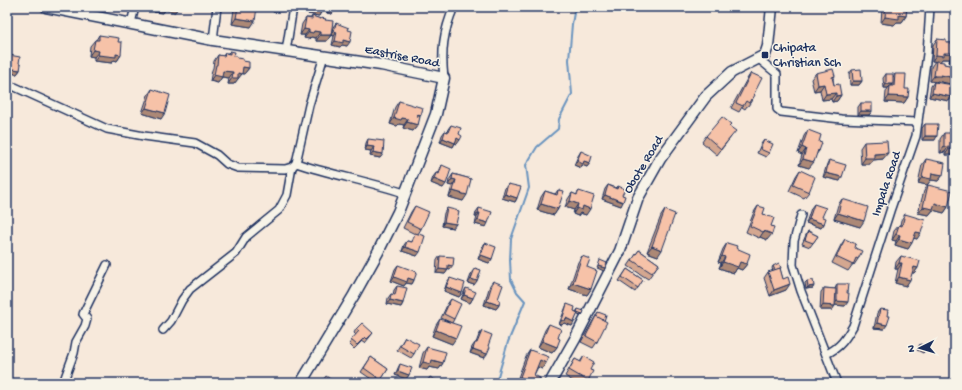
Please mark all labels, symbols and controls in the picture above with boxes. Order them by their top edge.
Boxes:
place label: Chipata Christian Sch [773,41,841,71]
street label: Eastrise Road [363,42,442,72]
marker: Chipata Christian Sch [760,50,770,60]
street label: Obote Road [621,132,668,197]
street label: Impala Road [869,148,906,218]
north arrow [900,328,940,368]
text: N [906,345,918,353]

